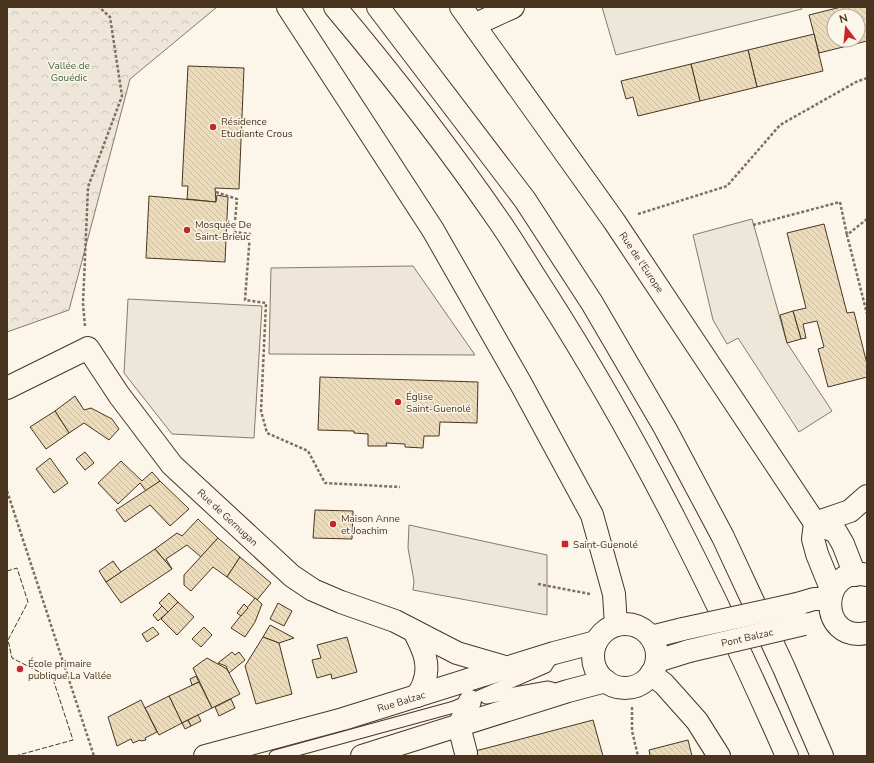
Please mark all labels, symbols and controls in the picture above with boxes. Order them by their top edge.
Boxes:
north arrow [826,8,866,48]
text: N [837,11,849,27]
park label: Vallée de Gouédic [47,59,90,85]
place label: Résidence Etudiante Crous [221,115,293,141]
marker: Résidence Etudiante Crous [208,122,218,132]
place label: Mosquée De Saint-Brieuc [195,218,251,244]
marker: Mosquée De Saint-Brieuc [182,225,192,235]
street label: Rue de l'Europe [616,229,667,296]
place label: Église Saint-Guenolé [406,390,471,416]
marker: Église Saint-Guenolé [393,397,403,407]
street label: Rue de Gernugan [194,486,261,550]
place label: Maison Anne et Joachim [341,512,400,538]
marker: Maison Anne et Joachim [328,519,338,529]
place label: Saint-Guenolé [573,538,638,552]
marker: Saint-Guenolé [560,539,570,549]
street label: Pont Balzac [720,625,775,651]
place label: École primaire publique La Vallée [28,657,111,683]
marker: École primaire publique La Vallée [15,664,25,674]
street label: Rue Balzac [375,688,427,716]

